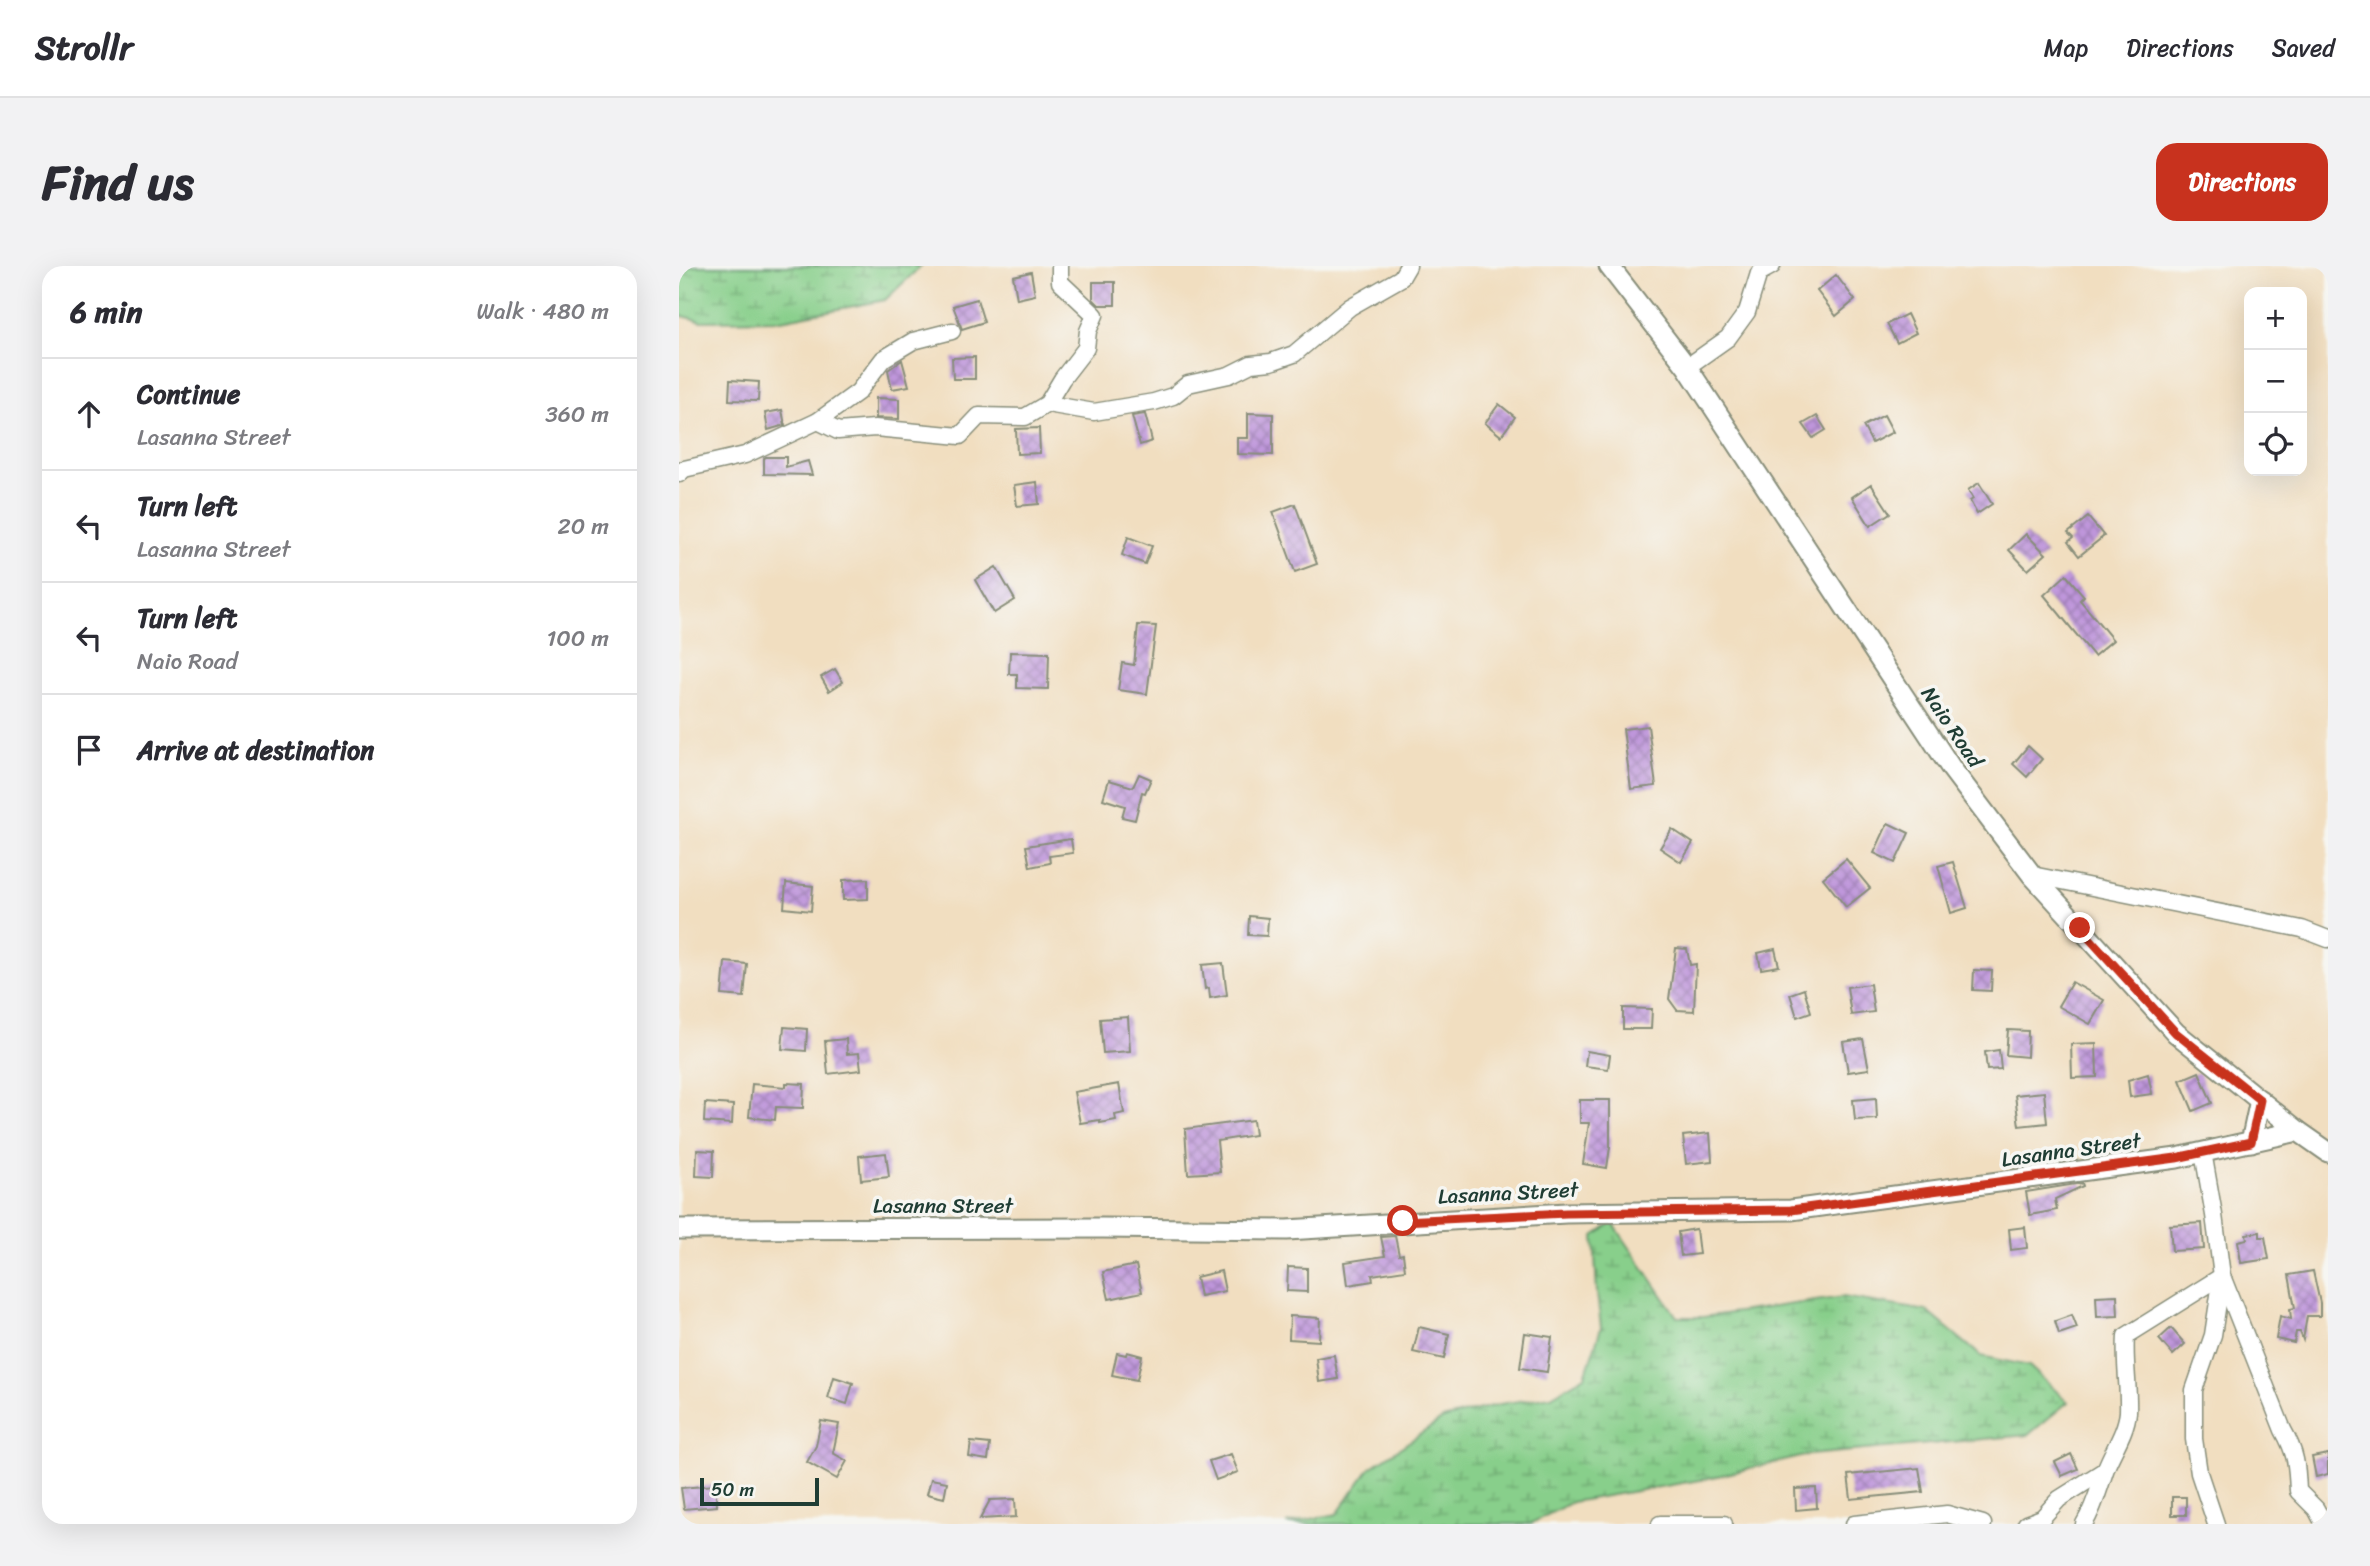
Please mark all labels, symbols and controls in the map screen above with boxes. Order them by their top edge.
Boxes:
text: Strollr [35,19,133,77]
text: Map [2044,27,2088,69]
text: Directions [2126,27,2234,69]
text: Saved [2272,27,2335,69]
text: Find us [42,139,194,226]
button: Directions [2156,143,2328,221]
text: 6 min [70,285,142,339]
map controls [2244,287,2307,476]
button: + [2244,287,2307,350]
text: Walk · 480 m [476,291,609,332]
button: − [2244,350,2307,413]
text: Continue [137,371,240,417]
text: 360 m [545,394,609,435]
icon: ahead [70,395,108,433]
button: locate [2244,413,2307,476]
text: Lasanna Street [137,417,291,458]
text: Turn left [137,483,237,529]
text: 20 m [558,506,609,547]
icon: left [70,507,108,545]
text: Lasanna Street [137,529,291,570]
text: Turn left [137,595,237,641]
text: 100 m [546,618,609,659]
icon: left [70,619,108,657]
text: Naio Road [137,641,238,682]
street label: Naio Road [1911,678,1994,777]
text: Arrive at destination [137,727,374,773]
icon: arrive [70,731,108,769]
route end [2064,912,2095,943]
street label: Lasanna Street [1999,1121,2145,1179]
street label: Lasanna Street [1437,1170,1581,1216]
street label: Lasanna Street [873,1187,1015,1225]
route start [1387,1205,1418,1236]
text: 50 m [711,1473,754,1506]
scale bar [700,1475,819,1507]

